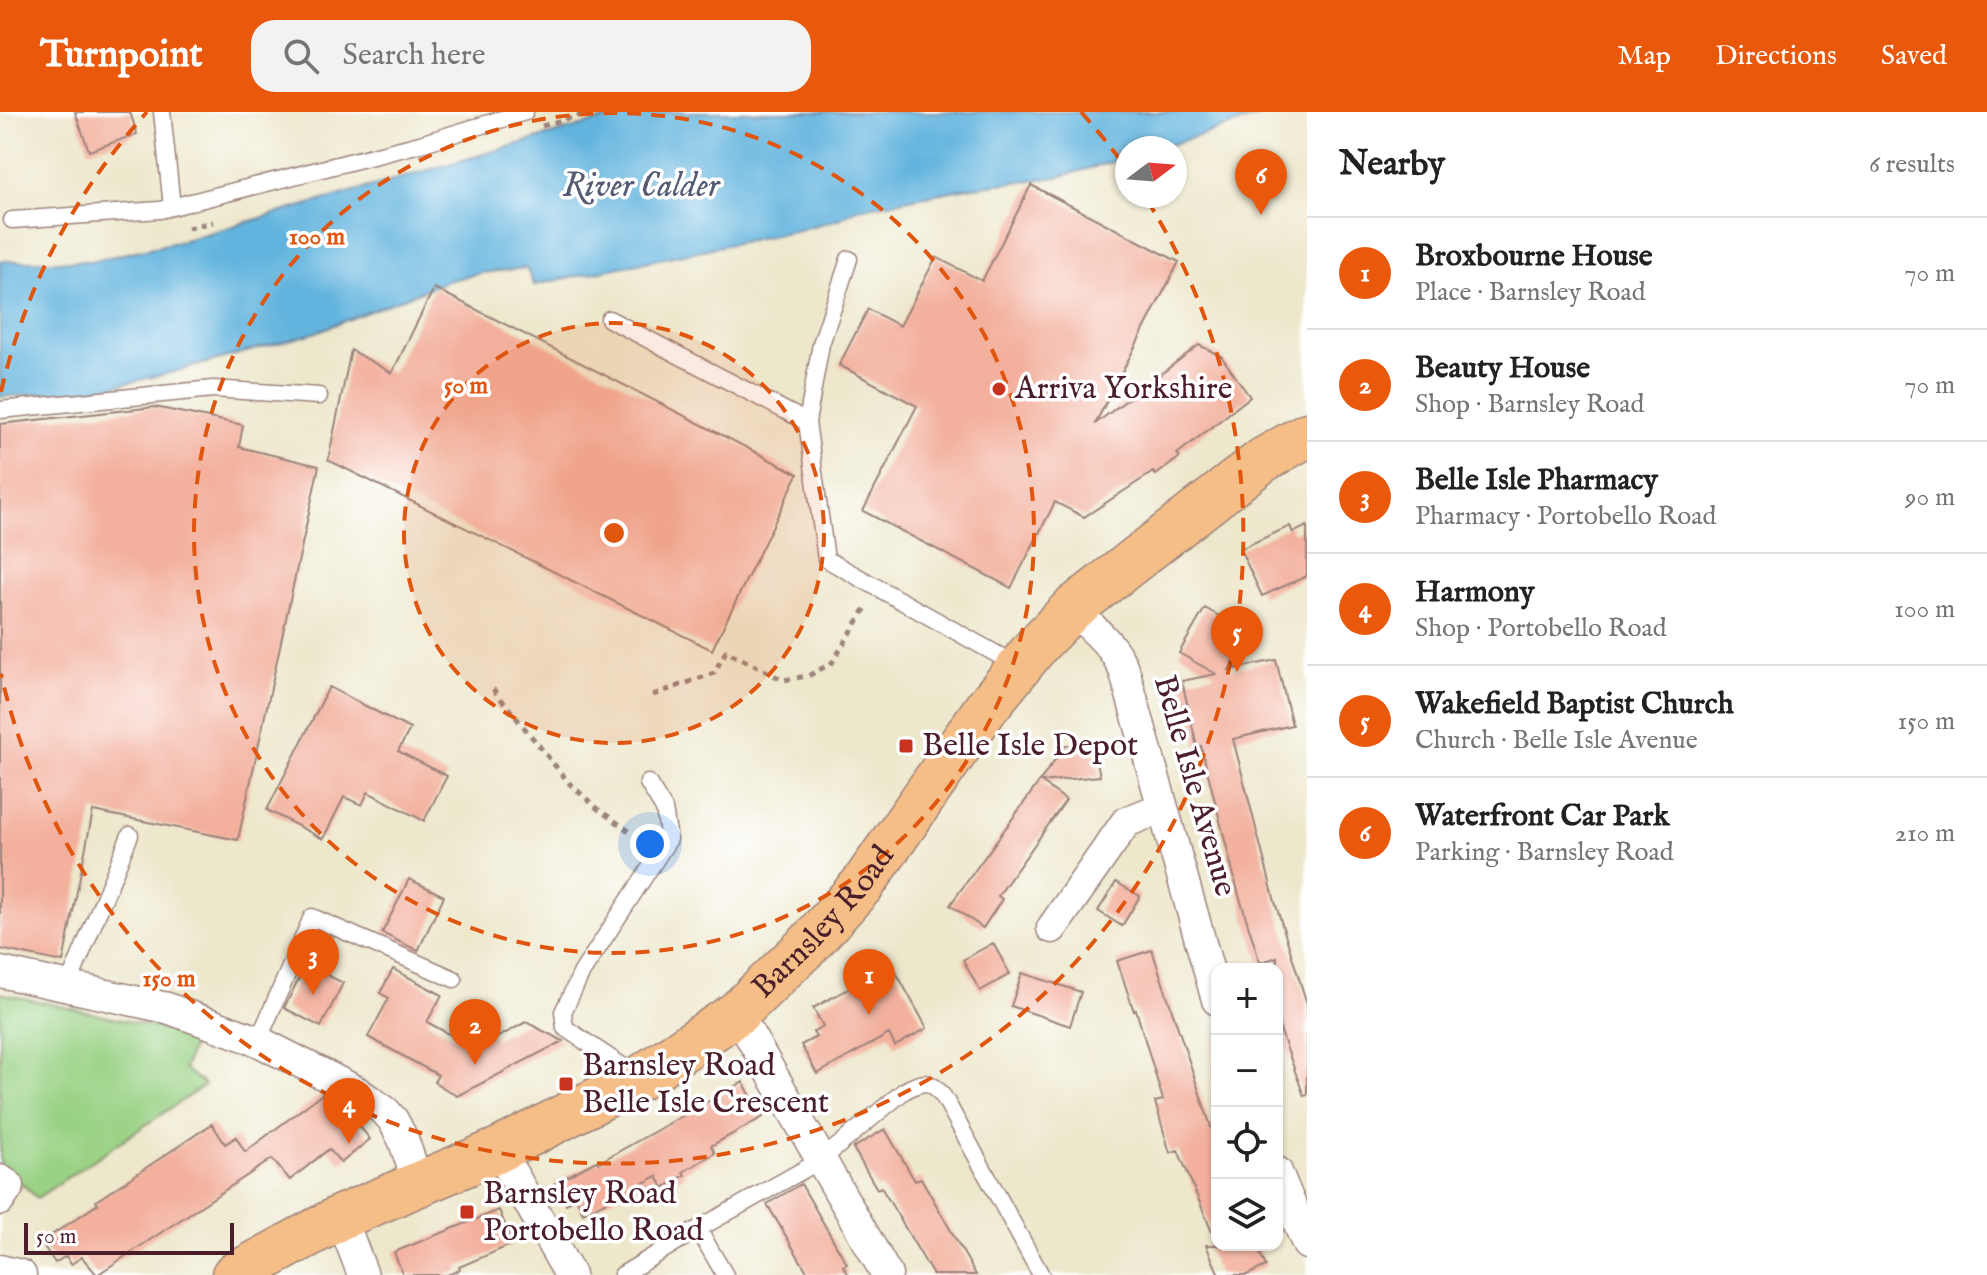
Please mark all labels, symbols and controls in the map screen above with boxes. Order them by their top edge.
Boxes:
search box [251,20,811,92]
text: Turnpoint [40,32,203,80]
icon: search [279,34,323,78]
text: Search here [343,37,486,75]
text: Map [1617,39,1671,74]
text: Directions [1715,39,1837,74]
text: Saved [1881,39,1947,74]
north arrow [1115,136,1187,208]
text: Nearby [1339,143,1445,186]
text: 6 results [1869,148,1955,181]
pin: 6 [1235,149,1287,215]
water label: River Calder [563,165,721,208]
text: 100 m [289,222,346,253]
text: Broxbourne House [1415,238,1653,276]
text: 1 [1360,257,1370,290]
text: 70 m [1904,257,1955,290]
text: Place · Barnsley Road [1415,276,1646,309]
text: Beauty House [1415,350,1590,388]
place label: Arriva Yorkshire [1014,369,1232,410]
text: 2 [1359,369,1371,402]
text: 70 m [1904,369,1955,402]
text: 50 m [444,371,489,402]
marker: Arriva Yorkshire [990,380,1008,398]
text: Shop · Barnsley Road [1415,388,1644,421]
text: Belle Isle Pharmacy [1415,462,1658,500]
text: 3 [1360,481,1370,514]
text: 90 m [1905,481,1955,514]
text: Pharmacy · Portobello Road [1415,500,1716,533]
centre of rings [600,519,628,547]
text: Harmony [1415,574,1534,612]
text: 4 [1359,593,1371,626]
text: 100 m [1894,593,1955,626]
pin: 5 [1211,606,1263,672]
text: Shop · Portobello Road [1415,612,1667,645]
street label: Belle Isle Avenue [1143,671,1245,901]
text: Wakefield Baptist Church [1415,686,1734,724]
text: 5 [1360,705,1370,738]
text: 150 m [1897,705,1955,738]
text: Church · Belle Isle Avenue [1415,724,1698,757]
place label: Belle Isle Depot [922,726,1138,767]
marker: Belle Isle Depot [897,737,915,755]
text: Waterfront Car Park [1415,798,1670,836]
text: 6 [1360,817,1370,850]
text: 210 m [1895,817,1955,850]
your location [630,824,670,864]
text: Parking · Barnsley Road [1415,836,1674,869]
street label: Barnsley Road [744,837,904,1008]
pin: 3 [287,929,339,995]
pin: 1 [843,949,895,1015]
map controls [1211,963,1283,1251]
button: + [1211,963,1283,1035]
text: 150 m [142,964,196,995]
pin: 2 [449,999,501,1065]
button: − [1211,1035,1283,1107]
place label: Barnsley Road Belle Isle Crescent [582,1046,829,1124]
marker: Barnsley Road Belle Isle Crescent [557,1075,575,1093]
pin: 4 [323,1078,375,1144]
button: locate [1211,1107,1283,1179]
place label: Barnsley Road Portobello Road [483,1174,705,1252]
button: layers [1211,1179,1283,1251]
marker: Barnsley Road Portobello Road [458,1203,476,1221]
scale bar [24,1219,234,1255]
text: 50 m [36,1223,77,1251]

